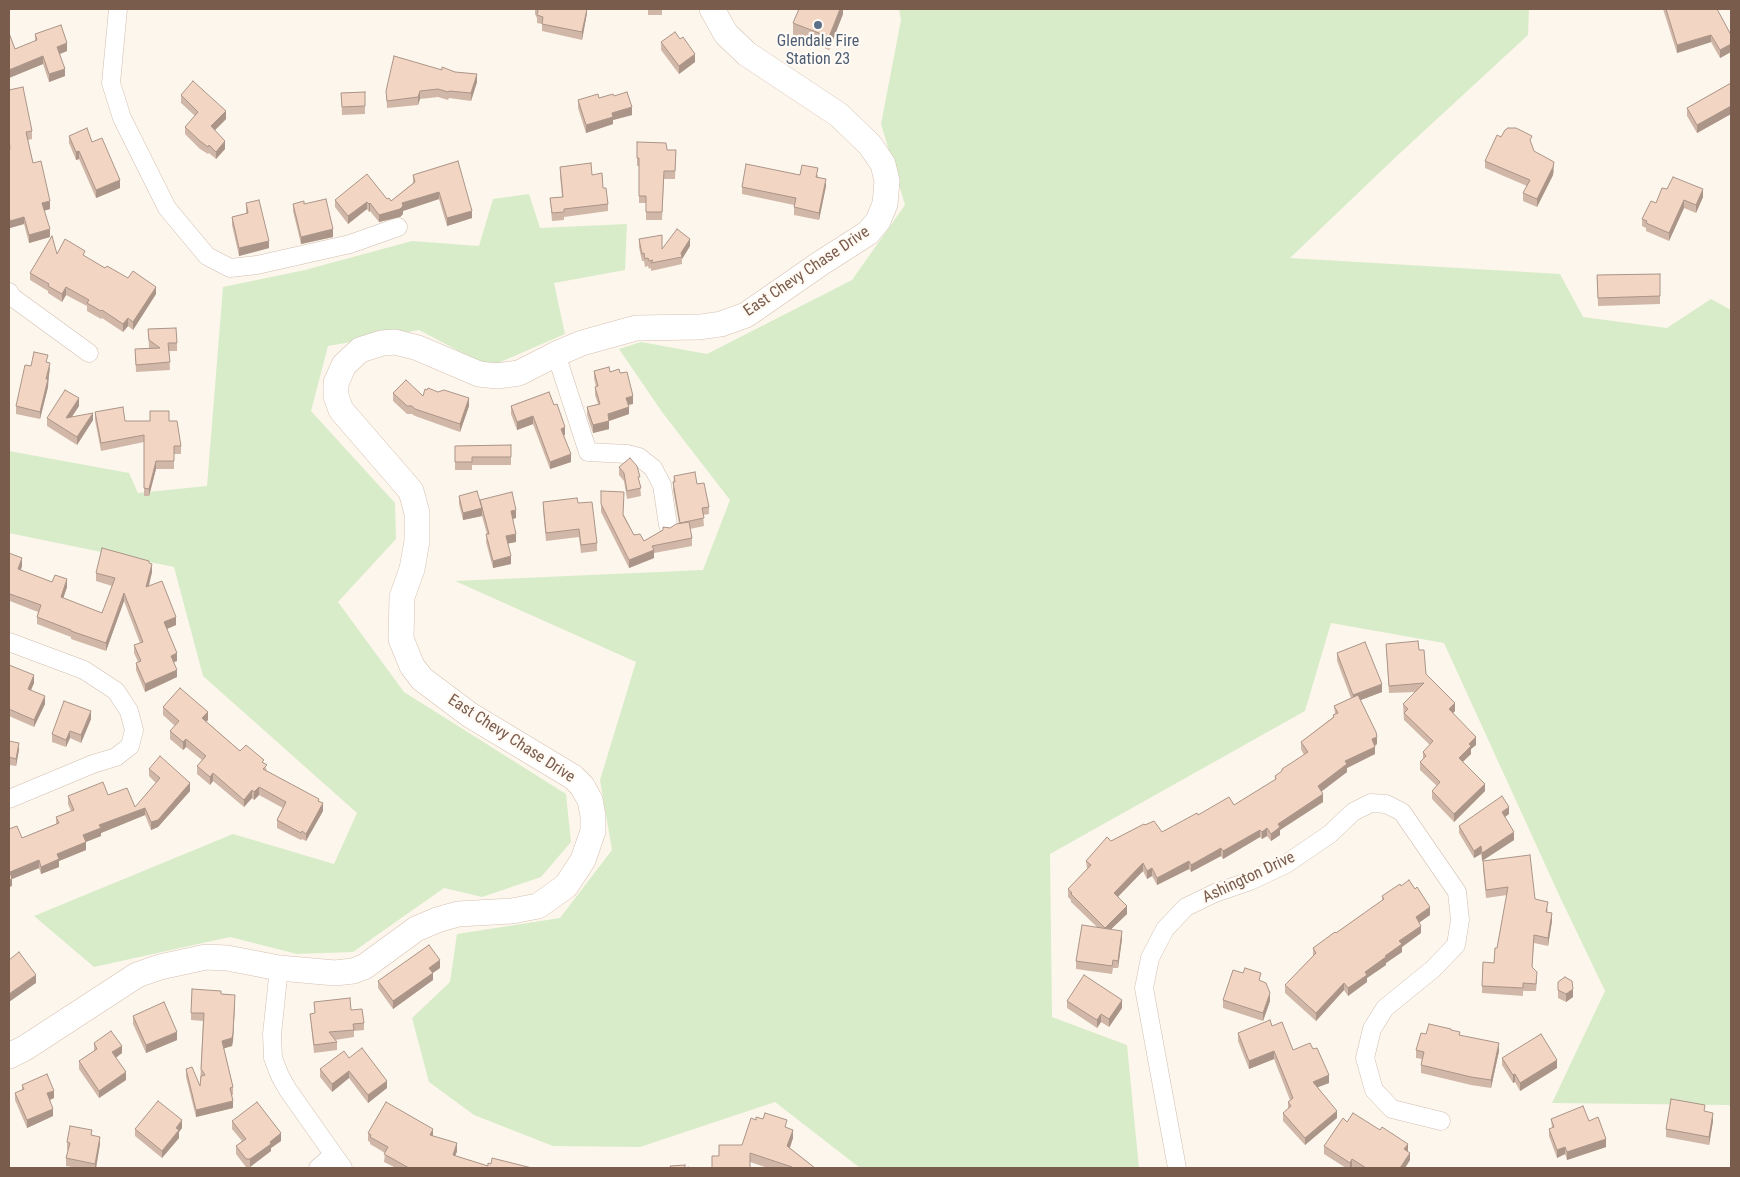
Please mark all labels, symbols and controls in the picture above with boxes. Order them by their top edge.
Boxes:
marker: Glendale Fire Station 23 [812,19,824,31]
place label: Glendale Fire Station 23 [777,32,859,70]
street label: East Chevy Chase Drive [740,223,874,321]
street label: East Chevy Chase Drive [444,691,578,787]
street label: Ashington Drive [1200,848,1298,908]

